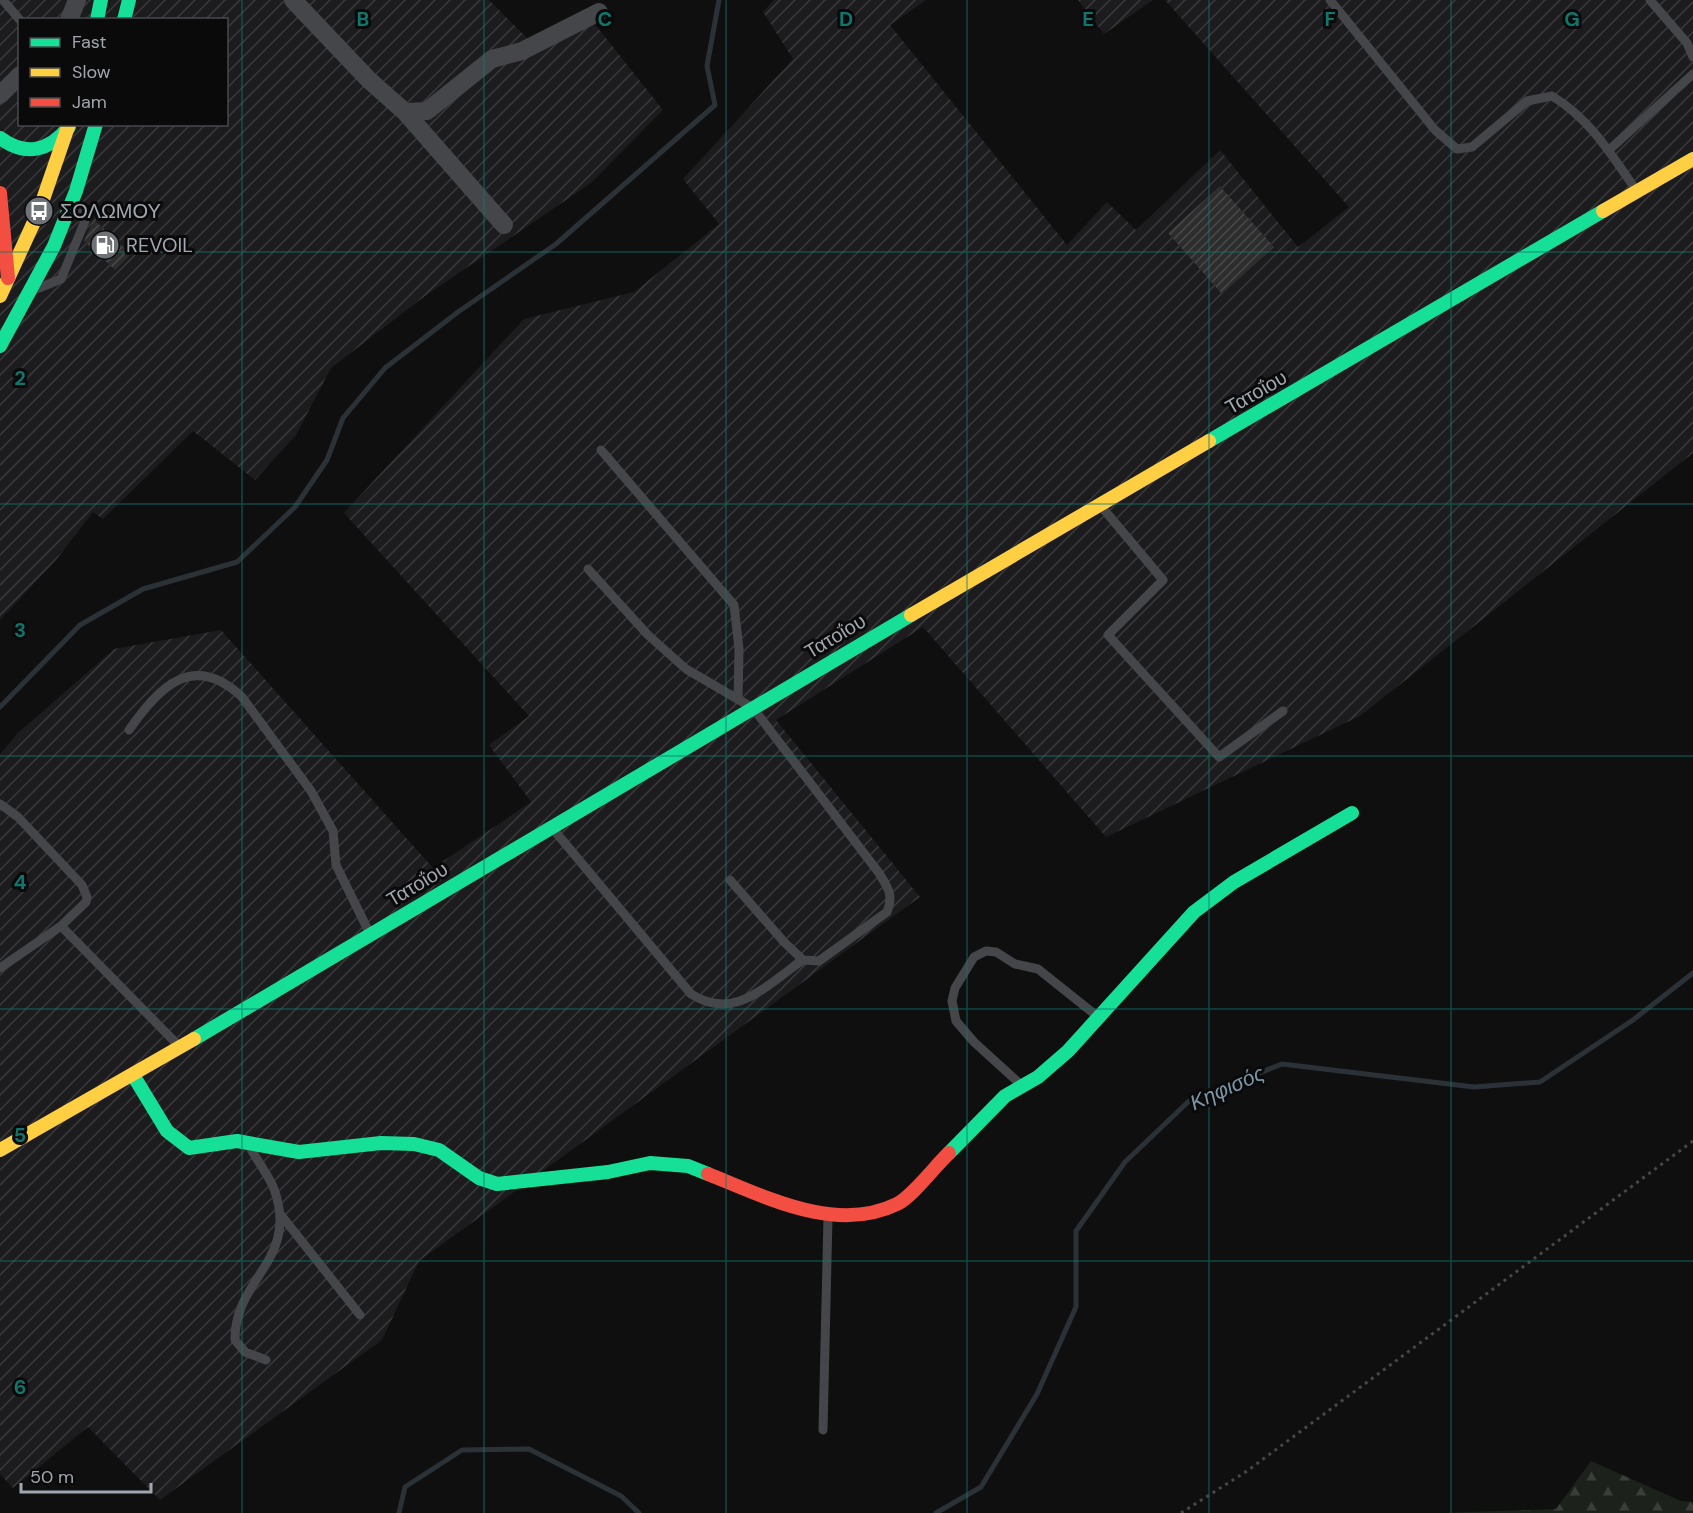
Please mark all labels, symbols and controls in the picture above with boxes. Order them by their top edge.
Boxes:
text: B [357,6,369,32]
text: C [598,6,612,32]
text: D [839,6,853,32]
text: E [1082,6,1094,32]
text: F [1324,6,1336,32]
text: G [1564,6,1580,32]
legend [18,18,228,126]
text: Fast [72,30,107,54]
text: Slow [72,60,111,84]
text: Jam [72,90,107,114]
bus stop icon: ΣΟΛΩΜΟΥ [23,195,55,227]
place label: ΣΟΛΩΜΟΥ [60,198,161,224]
fuel station icon: REVOIL [89,229,121,261]
place label: REVOIL [126,232,193,258]
street label: Τατοΐου [1221,364,1291,420]
text: 2 [14,365,26,391]
street label: Τατοΐου [800,608,870,664]
text: 3 [14,617,26,643]
street label: Τατοΐου [382,856,452,912]
text: 4 [14,869,27,895]
water label: Κηφισός [1185,1059,1269,1117]
text: 5 [14,1122,26,1148]
text: 6 [14,1374,26,1400]
scale bar [21,1456,152,1494]
text: 50 m [30,1465,74,1489]

